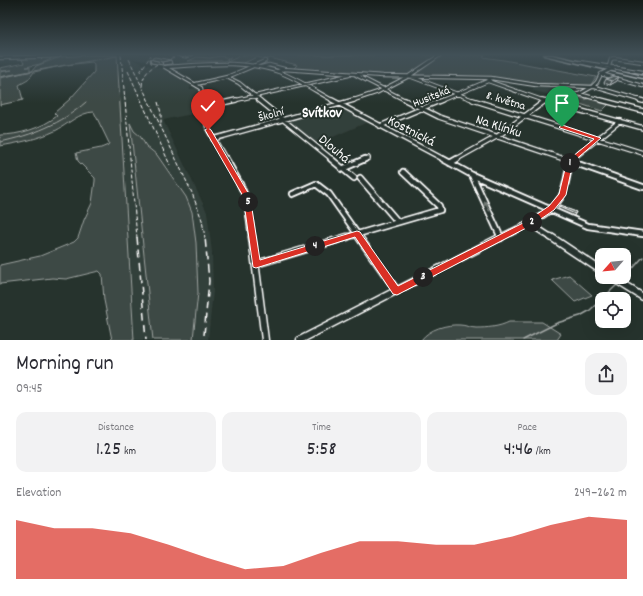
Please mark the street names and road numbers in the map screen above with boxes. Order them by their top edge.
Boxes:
street label: Husitská [410,82,453,113]
street label: 8. května [484,87,528,116]
street label: Školní [257,104,287,127]
street label: Na Klínku [473,110,524,144]
street label: Kostnická [384,111,438,152]
street label: Dlouhá [313,130,354,169]

